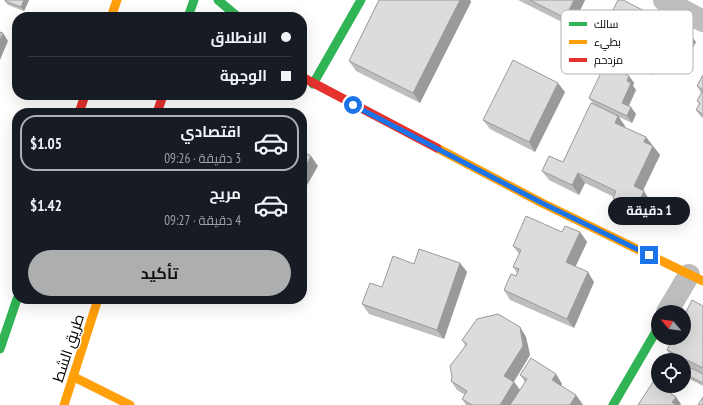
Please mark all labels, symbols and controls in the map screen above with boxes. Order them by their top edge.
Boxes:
legend [561,10,693,74]
text: سالك [594,17,618,31]
text: الانطلاق [211,28,267,47]
text: بطيء [594,35,621,51]
text: مزدحم [594,53,623,68]
text: الوجهة [220,66,267,85]
route start [344,96,362,114]
text: اقتصادي [181,122,241,141]
icon: car [253,125,289,161]
text: $1.05 [30,134,62,153]
text: 3 دقيقة · 09:26 [164,150,241,167]
text: مريح [209,184,241,203]
icon: car [253,187,289,223]
text: $1.42 [30,196,62,215]
callout: 1 دقيقة [608,197,690,225]
text: 1 دقيقة [626,202,672,219]
text: 4 دقيقة · 09:27 [164,212,241,229]
route end [640,246,658,264]
button: تأكيد [28,250,291,296]
north arrow [651,305,691,345]
map controls [651,305,691,393]
street label: طريق الشط [48,312,89,385]
button: locate [651,353,691,393]

